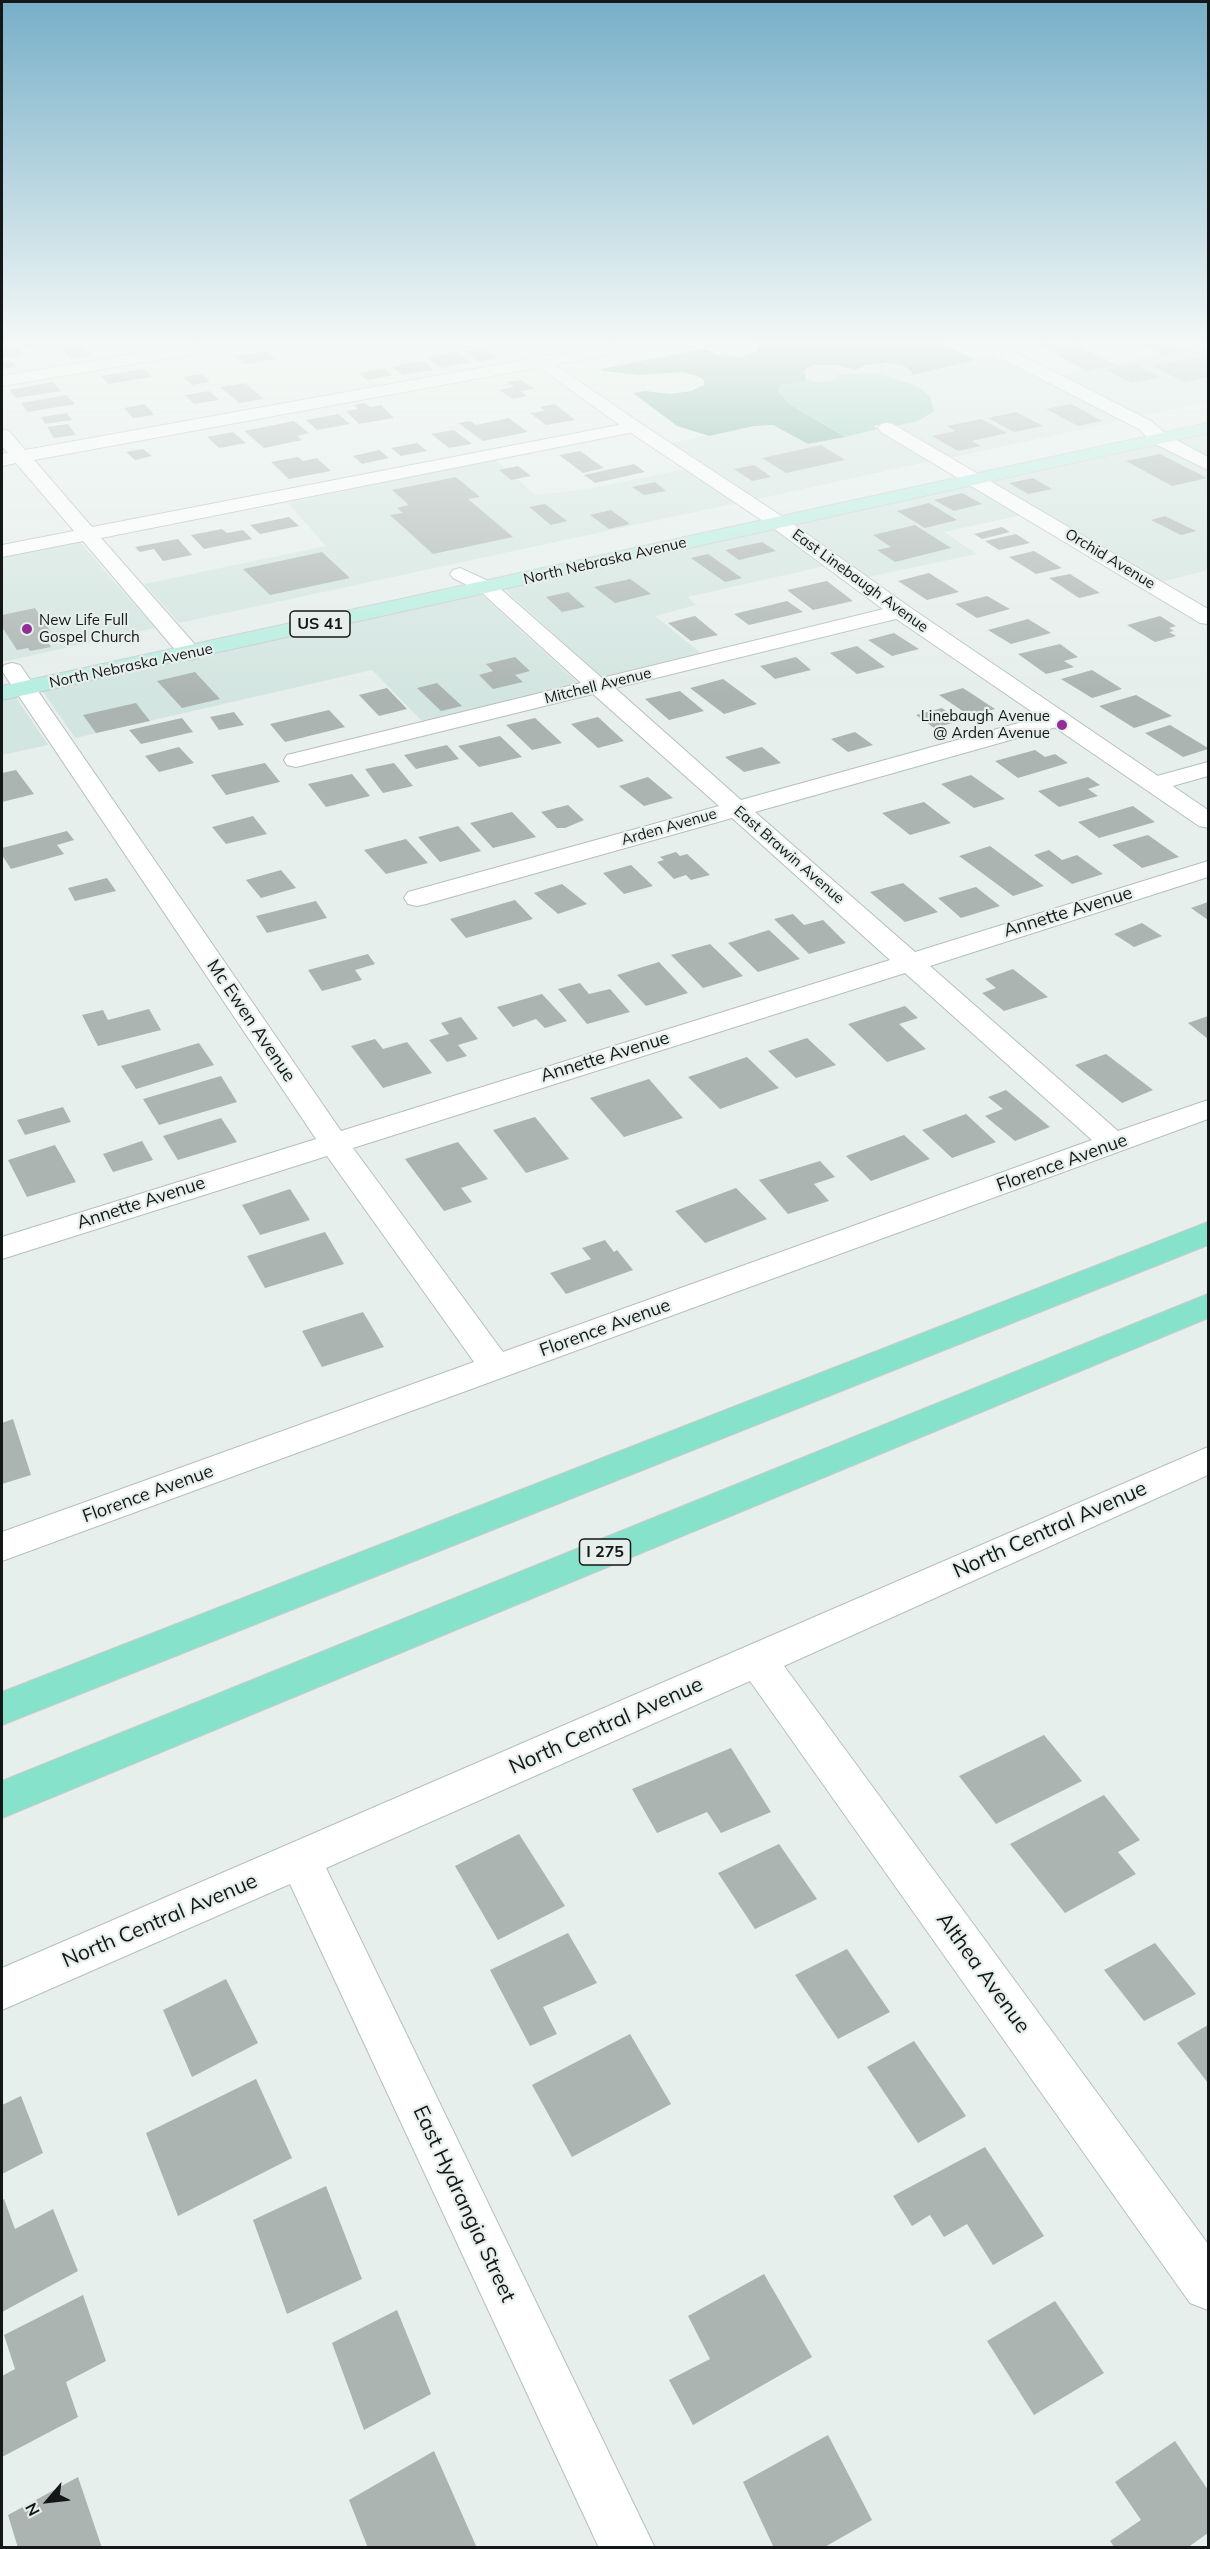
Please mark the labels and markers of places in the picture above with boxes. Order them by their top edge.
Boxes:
place label: New Life Full Gospel Church [39,611,140,646]
marker: New Life Full Gospel Church [20,622,34,636]
place label: Linebaugh Avenue @ Arden Avenue [921,707,1050,742]
marker: Linebaugh Avenue @ Arden Avenue [1055,718,1069,732]

